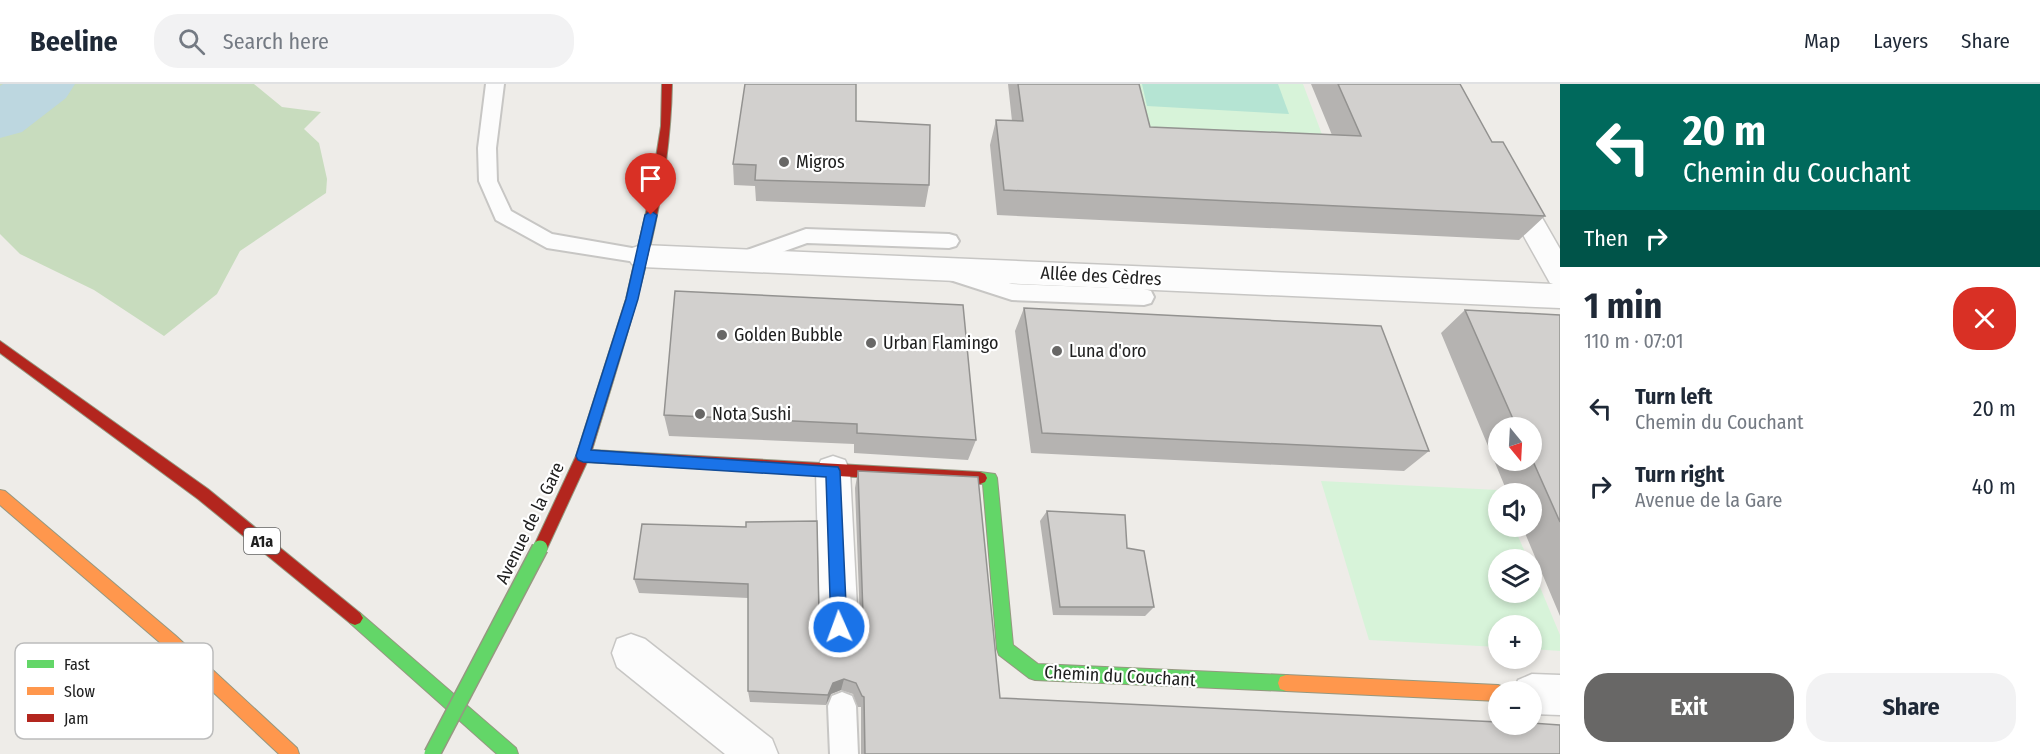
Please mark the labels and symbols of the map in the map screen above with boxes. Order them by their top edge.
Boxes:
place label: Migros [796,151,845,173]
pin [625,153,676,215]
marker: Migros [777,155,791,169]
street label: Allée des Cèdres [1040,262,1162,290]
place label: Golden Bubble [734,324,843,346]
marker: Golden Bubble [715,328,729,342]
place label: Urban Flamingo [883,332,999,354]
marker: Urban Flamingo [864,336,878,350]
place label: Luna d'oro [1069,340,1146,362]
marker: Luna d'oro [1050,344,1064,358]
place label: Nota Sushi [712,403,791,425]
marker: Nota Sushi [693,407,707,421]
north arrow [1488,417,1542,471]
street label: Avenue de la Gare [491,458,569,587]
road number: A1a [244,528,280,554]
position arrow [807,595,871,659]
legend [15,643,213,739]
text: Fast [64,655,91,674]
street label: Chemin du Couchant [1044,661,1196,691]
text: Slow [64,682,95,701]
text: Jam [64,709,89,728]

